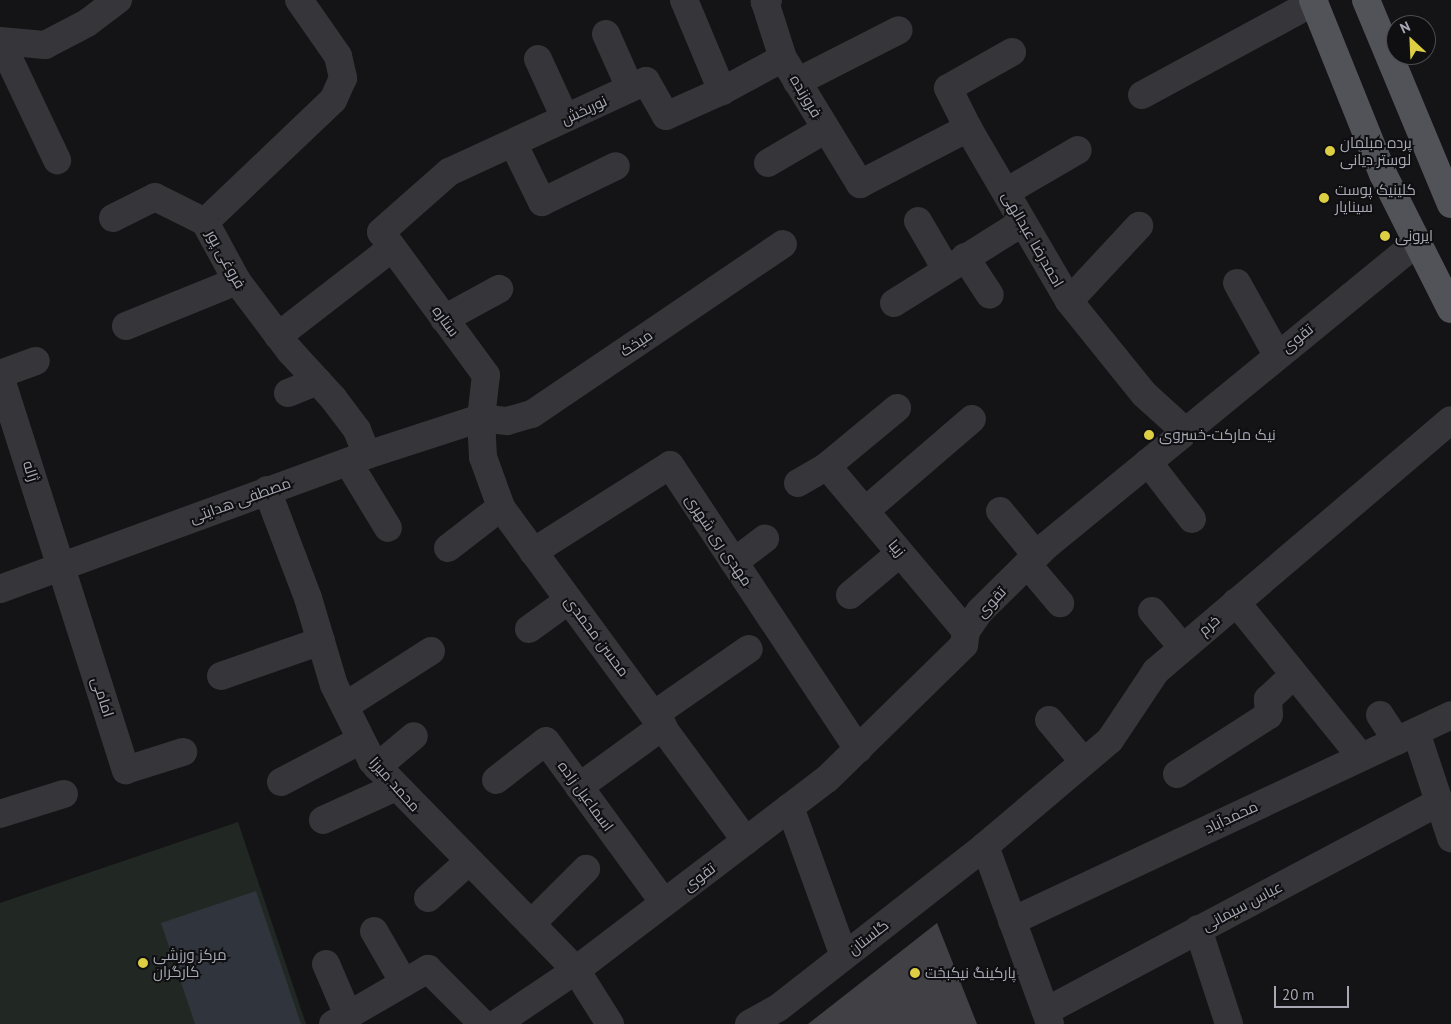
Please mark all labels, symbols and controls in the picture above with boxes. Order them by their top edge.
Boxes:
north arrow [1386,15,1436,65]
text: N [1397,17,1413,37]
street label: فروزنده [786,71,826,121]
street label: نوربخش [558,92,610,128]
place label: پرده مبلمان لوستر دیانی [1340,133,1412,168]
marker: پرده مبلمان لوستر دیانی [1324,145,1336,157]
place label: کلینیک پوست سینایار [1335,180,1416,215]
street label: احمدرضا عبدالهی [998,188,1068,290]
marker: کلینیک پوست سینایار [1317,191,1331,205]
street label: فروغی پور [202,226,250,292]
place label: ایرونی [1395,227,1433,245]
marker: ایرونی [1379,230,1391,242]
street label: ستاره [429,302,463,340]
street label: تقوی [1277,320,1317,356]
street label: میخک [616,326,656,360]
place label: نیک مارکت-خسروی [1159,426,1276,444]
marker: نیک مارکت-خسروی [1143,429,1155,441]
street label: ژاله [19,458,43,484]
street label: مصطفی هدایتی [187,473,293,527]
street label: مهدی ری شهری [682,491,756,589]
street label: زیبا [885,536,909,560]
street label: تقوی [972,583,1010,621]
street label: محسن محمدی [561,592,633,680]
street label: خرم [1195,611,1223,639]
street label: امامی [88,675,118,719]
street label: محمد میرزا [366,753,424,815]
street label: اسماعیل زاده [554,757,618,835]
street label: محمدآباد [1202,797,1260,837]
street label: تقوی [679,859,719,895]
street label: عباس سیمانی [1199,877,1285,935]
street label: گلستان [844,916,892,958]
place label: مرکز ورزشی کارگران [153,945,227,980]
marker: مرکز ورزشی کارگران [137,957,149,969]
place label: پارکینگ نیکبخت [925,964,1016,982]
marker: پارکینگ نیکبخت [909,967,921,979]
scale bar [1276,976,1351,1008]
text: 20 m [1282,985,1315,1004]

